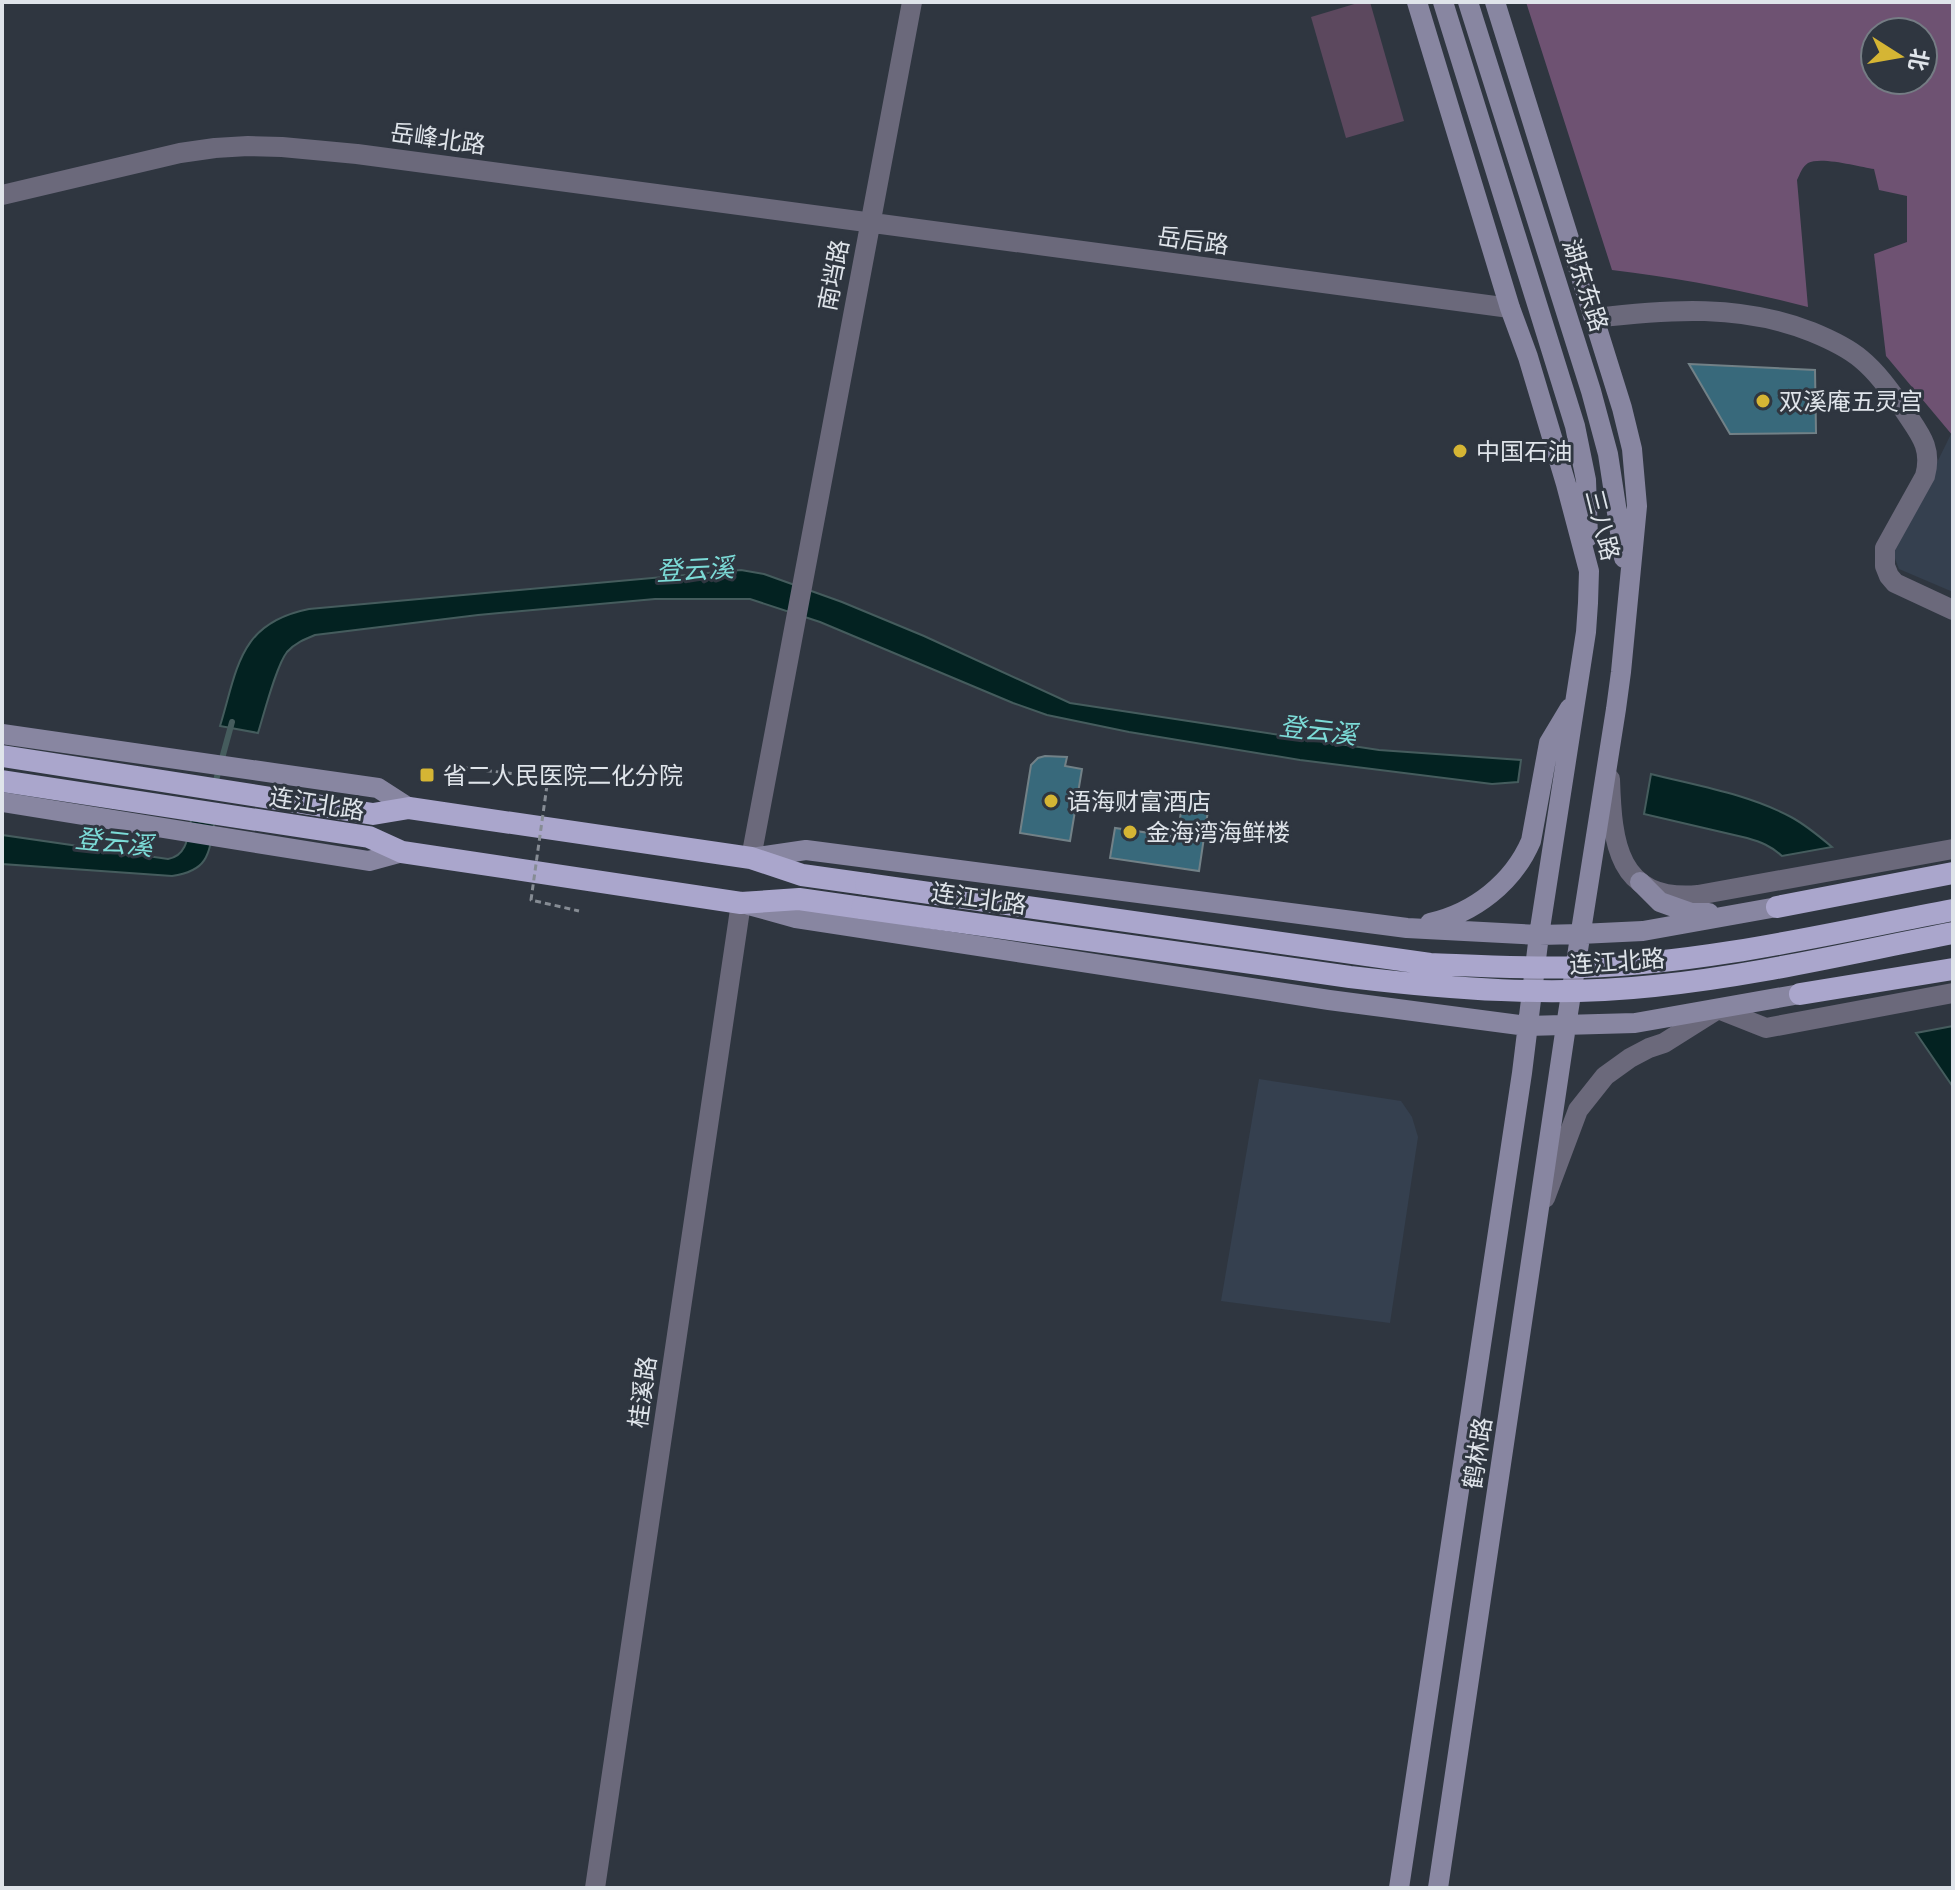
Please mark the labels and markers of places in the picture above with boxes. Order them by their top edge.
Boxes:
place label: 双溪庵五灵宫 [1779,386,1923,416]
marker: 双溪庵五灵宫 [1754,392,1772,410]
place label: 中国石油 [1476,436,1572,466]
marker: 中国石油 [1451,442,1469,460]
place label: 省二人民医院二化分院 [443,760,683,790]
marker: 省二人民医院二化分院 [418,766,436,784]
place label: 语海财富酒店 [1067,786,1211,816]
marker: 语海财富酒店 [1042,792,1060,810]
place label: 金海湾海鲜楼 [1146,817,1290,847]
marker: 金海湾海鲜楼 [1121,823,1139,841]

